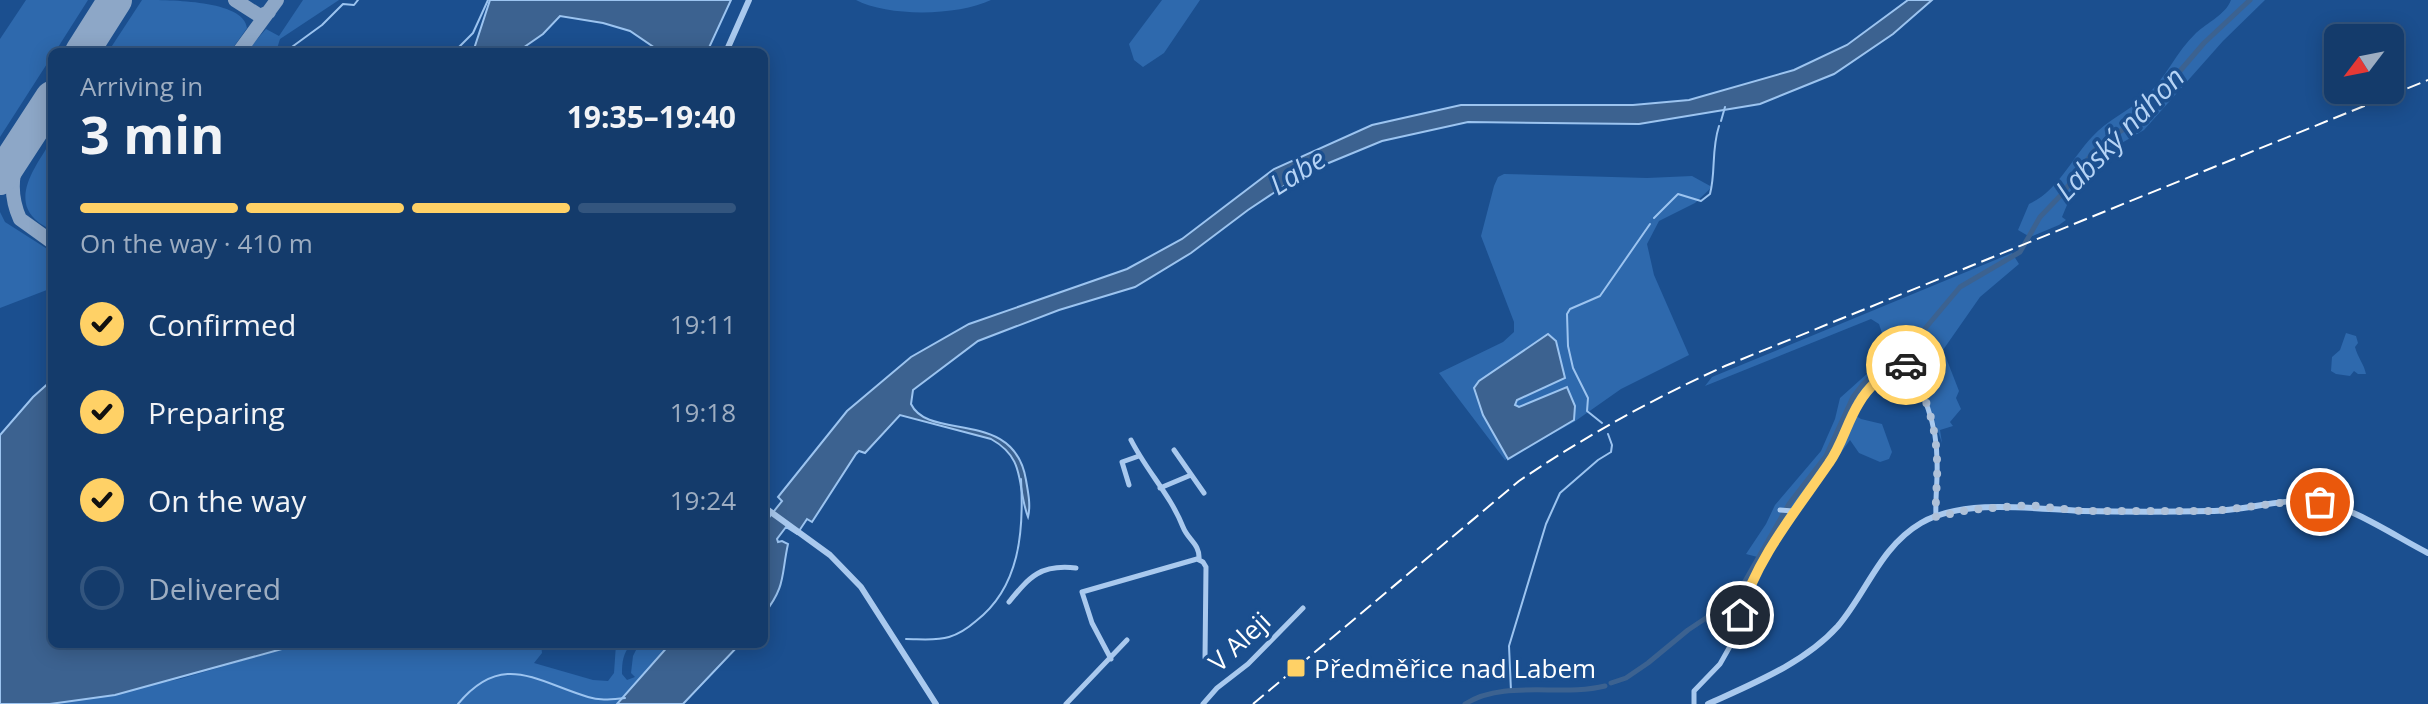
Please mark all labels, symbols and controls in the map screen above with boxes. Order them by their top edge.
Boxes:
north arrow [2324,24,2404,104]
map controls [2324,24,2404,104]
water label: Labský náhon [2046,58,2192,208]
text: Arriving in [80,68,203,104]
text: 19:35–19:40 [567,96,736,137]
text: 3 min [80,98,224,169]
water label: Labe [1262,139,1332,203]
text: On the way · 410 m [80,225,313,261]
icon: check [80,302,124,346]
text: Confirmed [148,304,296,345]
text: 19:11 [670,306,736,342]
courier [1866,325,1946,405]
icon: car [1884,343,1928,387]
icon: check [80,390,124,434]
text: Preparing [148,392,285,433]
text: 19:18 [670,394,736,430]
pin [2286,468,2354,536]
icon: check [80,478,124,522]
text: On the way [148,480,306,521]
icon: bag [2298,480,2342,524]
text: 19:24 [670,482,736,518]
text: Delivered [148,568,281,609]
pin [1706,581,1774,649]
icon: home [1718,593,1762,637]
street label: V Aleji [1200,603,1278,679]
place label: Předměřice nad Labem [1314,650,1596,686]
marker: Předměřice nad Labem [1285,657,1307,679]

